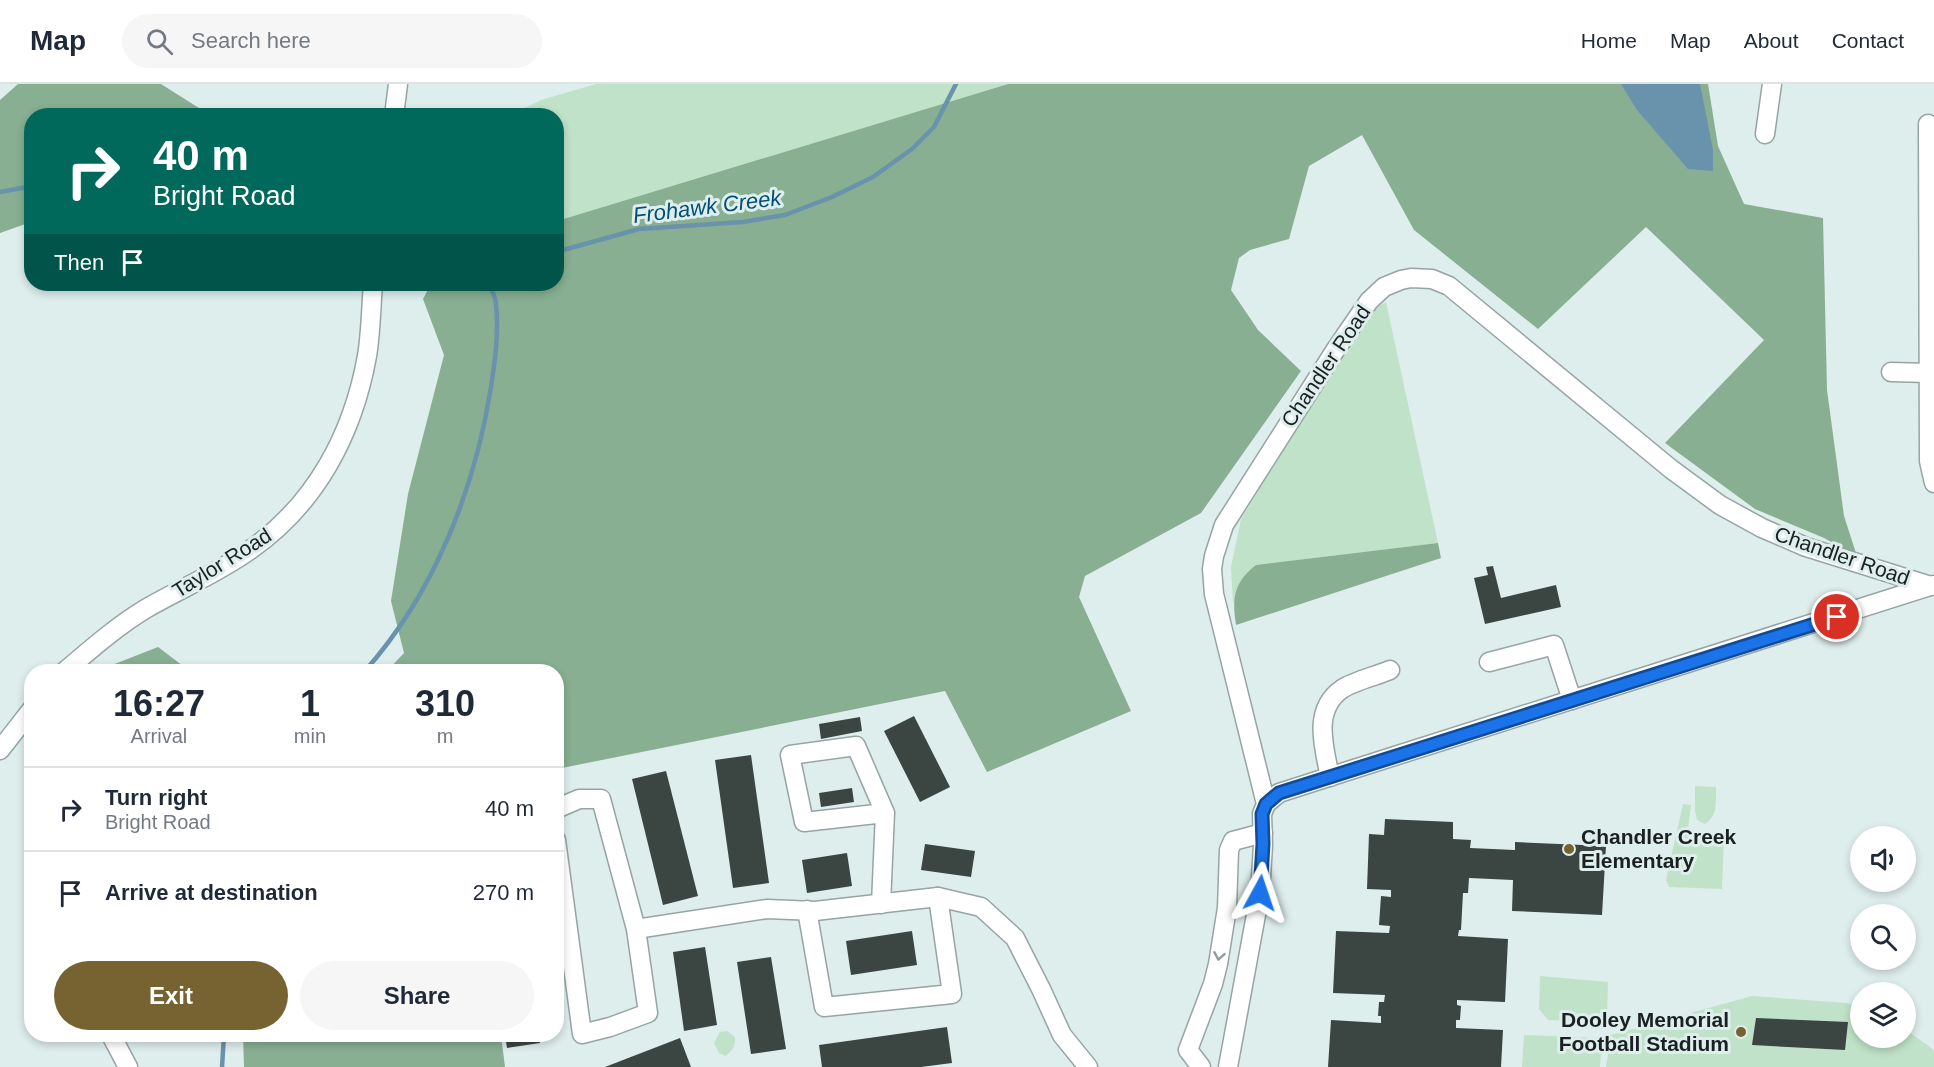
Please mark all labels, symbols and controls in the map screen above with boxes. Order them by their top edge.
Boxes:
search box [122,14,542,68]
text: Map [30,25,86,56]
icon: search [143,25,176,58]
text: Search here [191,28,311,53]
text: Home [1581,29,1637,52]
text: Map [1670,29,1711,52]
text: About [1744,29,1799,52]
text: Contact [1832,29,1904,52]
icon: right [54,132,132,210]
text: 40 m [153,132,249,179]
text: Bright Road [153,181,296,211]
water label: Frohawk Creek [632,185,784,228]
icon: arrive [116,246,149,279]
text: Then [54,250,104,275]
street label: Chandler Road [1277,301,1375,431]
street label: Chandler Road [1772,522,1913,589]
street label: Taylor Road [168,523,275,602]
pin [1811,591,1862,642]
icon: arrive [1820,600,1853,633]
text: 16:27 [113,683,205,724]
text: 1 [300,683,320,724]
text: 310 [415,683,475,724]
text: Arrival [131,725,187,747]
text: min [294,725,326,747]
text: m [437,725,453,747]
text: Turn right [105,785,207,810]
icon: right [54,793,87,826]
text: 40 m [485,796,534,821]
text: Bright Road [105,811,211,833]
place label: Chandler Creek Elementary [1581,825,1737,872]
map controls [1850,826,1916,1048]
button: sound [1850,826,1916,892]
marker: Chandler Creek Elementary [1562,842,1576,856]
position arrow [1228,861,1292,925]
icon: arrive [54,877,87,910]
text: Arrive at destination [105,880,318,905]
text: 270 m [473,880,534,905]
button: search [1850,904,1916,970]
one-way arrow [1214,951,1226,961]
button: Exit [54,961,288,1030]
button: Share [300,961,534,1030]
button: layers [1850,982,1916,1048]
place label: Dooley Memorial Football Stadium [1559,1008,1729,1055]
marker: Dooley Memorial Football Stadium [1734,1025,1748,1039]

